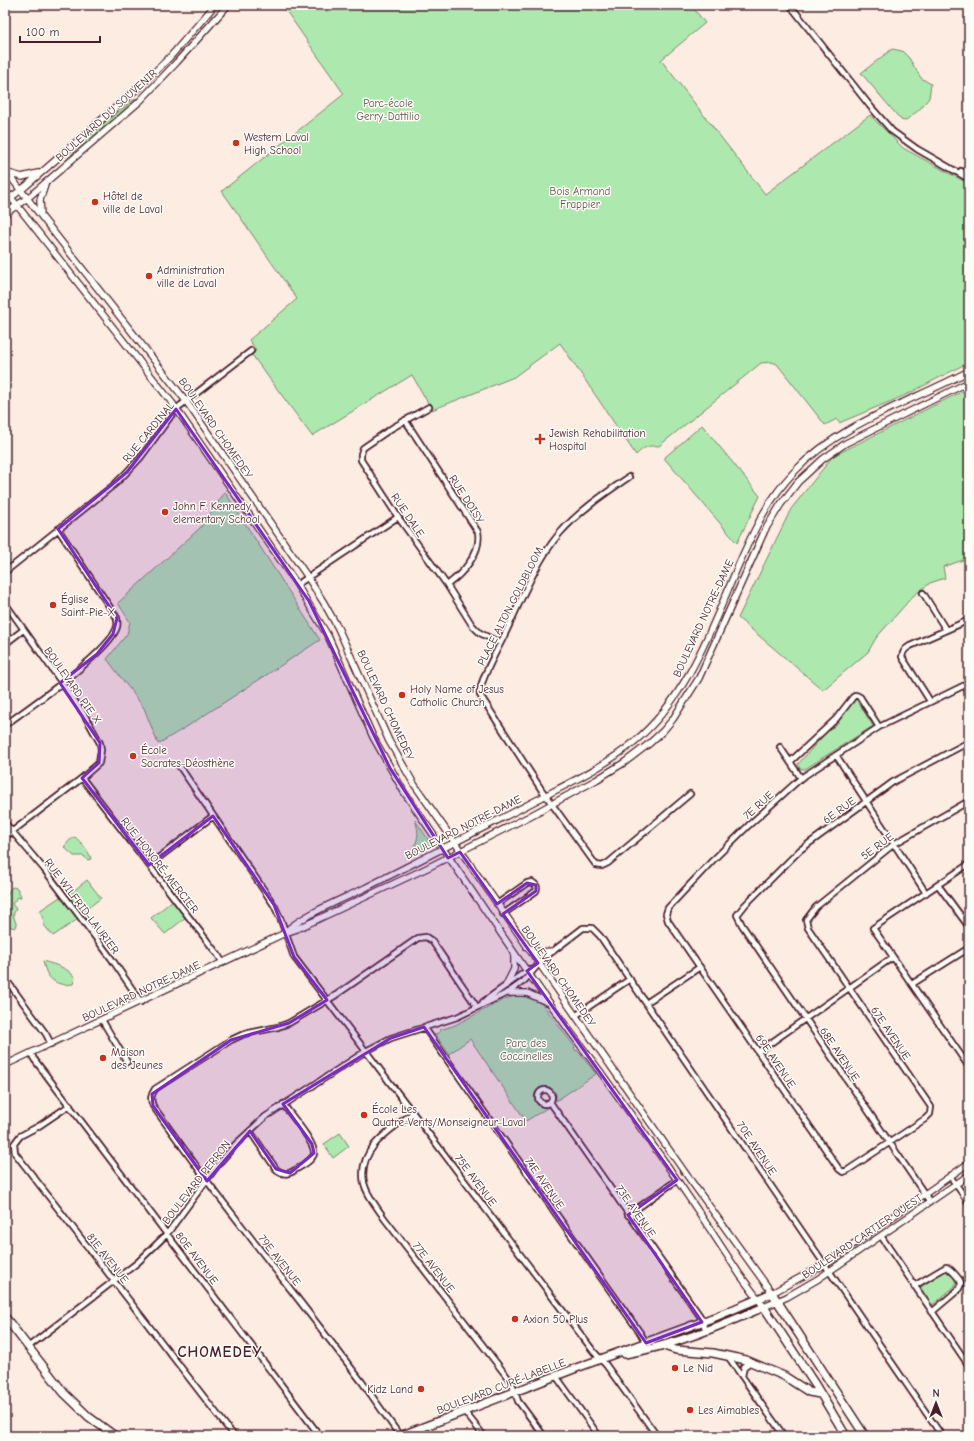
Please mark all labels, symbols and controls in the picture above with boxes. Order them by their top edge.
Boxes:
scale bar [20,18,100,44]
text: 100 m [26,25,59,39]
street label: BOULEVARD DU SOUVENIR [53,66,160,164]
park label: Parc-école Gerry-Dattilio [356,97,420,123]
place label: Western Laval High School [244,131,309,157]
marker: Western Laval High School [231,138,241,148]
park label: Bois Armand Frappier [550,185,611,211]
place label: Hôtel de ville de Laval [102,190,163,216]
marker: Hôtel de ville de Laval [90,197,100,207]
place label: Administration ville de Laval [156,264,225,290]
marker: Administration ville de Laval [144,271,154,281]
street label: BOULEVARD CHOMEDEY [176,375,256,482]
street label: RUE CARDINAL [120,399,177,465]
place label: Jewish Rehabilitation Hospital [549,427,646,453]
marker: Jewish Rehabilitation Hospital [534,433,546,445]
street label: RUE DOISY [446,473,487,526]
street label: RUE DALE [388,491,427,540]
place label: John F. Kennedy elementary School [173,500,260,526]
marker: John F. Kennedy elementary School [160,507,170,517]
street label: PLACE ALTON GOLDBLOOM [475,545,546,668]
street label: BOULEVARD NOTRE-DAME [670,557,737,679]
place label: Église Saint-Pie-X [61,592,115,619]
marker: Église Saint-Pie-X [48,600,58,610]
street label: BOULEVARD PIE X [41,644,104,726]
street label: BOULEVARD CHOMEDEY [354,648,417,763]
place label: Holy Name of Jesus Catholic Church [410,683,504,709]
marker: Holy Name of Jesus Catholic Church [397,690,407,700]
place label: École Socrates-Déosthène [141,743,235,770]
marker: École Socrates-Déosthène [128,751,138,761]
street label: 7E RUE [740,788,776,822]
street label: BOULEVARD NOTRE-DAME [403,792,524,862]
street label: 6E RUE [820,794,858,827]
street label: RUE HONORÉ-MERCIER [118,814,202,916]
street label: 5E RUE [859,830,896,863]
street label: RUE WILFRID-LAURIER [42,856,122,957]
street label: BOULEVARD CHOMEDEY [519,923,599,1030]
street label: BOULEVARD NOTRE-DAME [80,958,203,1025]
street label: 67E AVENUE [868,1004,913,1063]
street label: 68E AVENUE [817,1025,862,1084]
street label: 69E AVENUE [753,1032,799,1091]
park label: Parc des Coccinelles [500,1037,553,1063]
place label: Maison des Jeunes [111,1046,163,1072]
marker: Maison des Jeunes [98,1053,108,1063]
place label: École Les Quatre-Vents/Monseigneur-Laval [372,1102,526,1129]
marker: École Les Quatre-Vents/Monseigneur-Laval [359,1110,369,1120]
street label: 70E AVENUE [734,1119,780,1178]
street label: BOULEVARD PERRON [160,1138,233,1227]
street label: 75E AVENUE [452,1152,499,1209]
street label: 74E AVENUE [522,1155,567,1212]
street label: 73E AVENUE [613,1183,659,1240]
street label: BOULEVARD CARTIER OUEST [800,1191,925,1282]
street label: 80E AVENUE [173,1229,221,1287]
street label: 81E AVENUE [84,1231,131,1286]
street label: 79E AVENUE [256,1232,304,1289]
street label: 77E AVENUE [410,1239,458,1295]
place label: Axion 50 Plus [523,1313,588,1326]
marker: Axion 50 Plus [510,1314,520,1324]
district label: CHOMEDEY [178,1343,262,1361]
street label: BOULEVARD CURÉ-LABELLE [434,1355,568,1417]
place label: Le Nid [683,1362,713,1375]
marker: Le Nid [670,1363,680,1373]
place label: Kidz Land [367,1383,413,1396]
north arrow [916,1383,956,1423]
marker: Kidz Land [416,1384,426,1394]
text: N [932,1387,940,1400]
place label: Les Aimables [698,1404,760,1417]
marker: Les Aimables [685,1405,695,1415]

